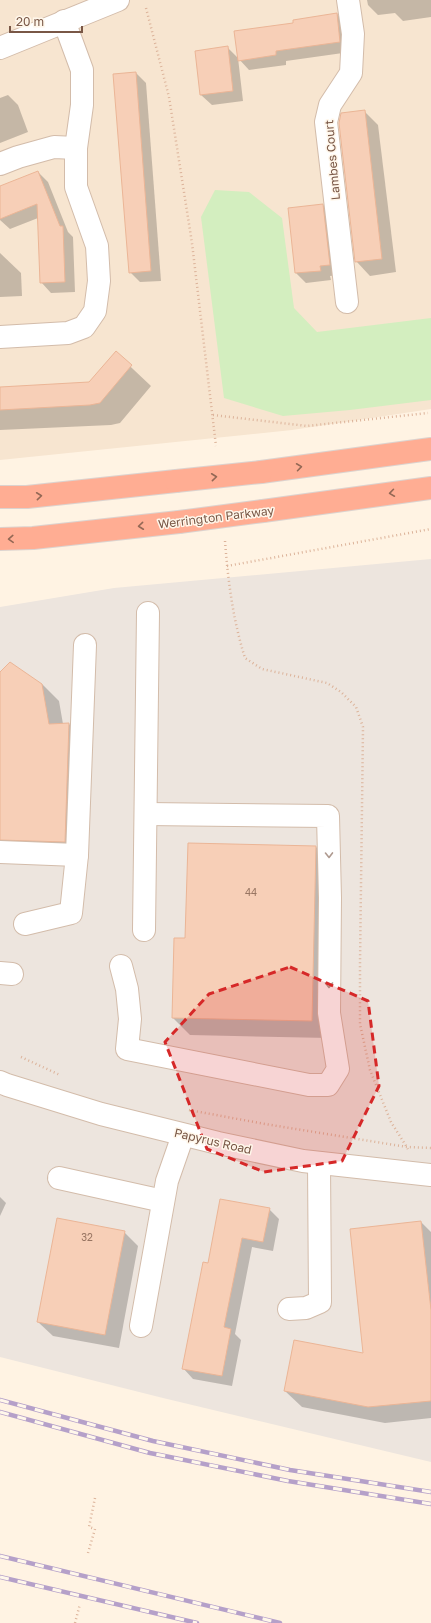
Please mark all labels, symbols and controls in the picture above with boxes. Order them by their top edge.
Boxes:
scale bar [10,8,82,34]
text: 20 m [16,14,44,29]
street label: Lambes Court [321,119,343,201]
one-way arrow [296,463,302,472]
one-way arrow [211,473,217,482]
one-way arrow [389,488,395,497]
one-way arrow [36,492,42,501]
street label: Werrington Parkway [157,502,275,532]
one-way arrow [138,521,144,530]
one-way arrow [8,534,14,543]
one-way arrow [325,852,334,858]
house number: 44 [245,886,257,898]
one-way arrow [325,982,333,988]
street label: Papyrus Road [173,1125,253,1157]
house number: 32 [81,1231,93,1243]

